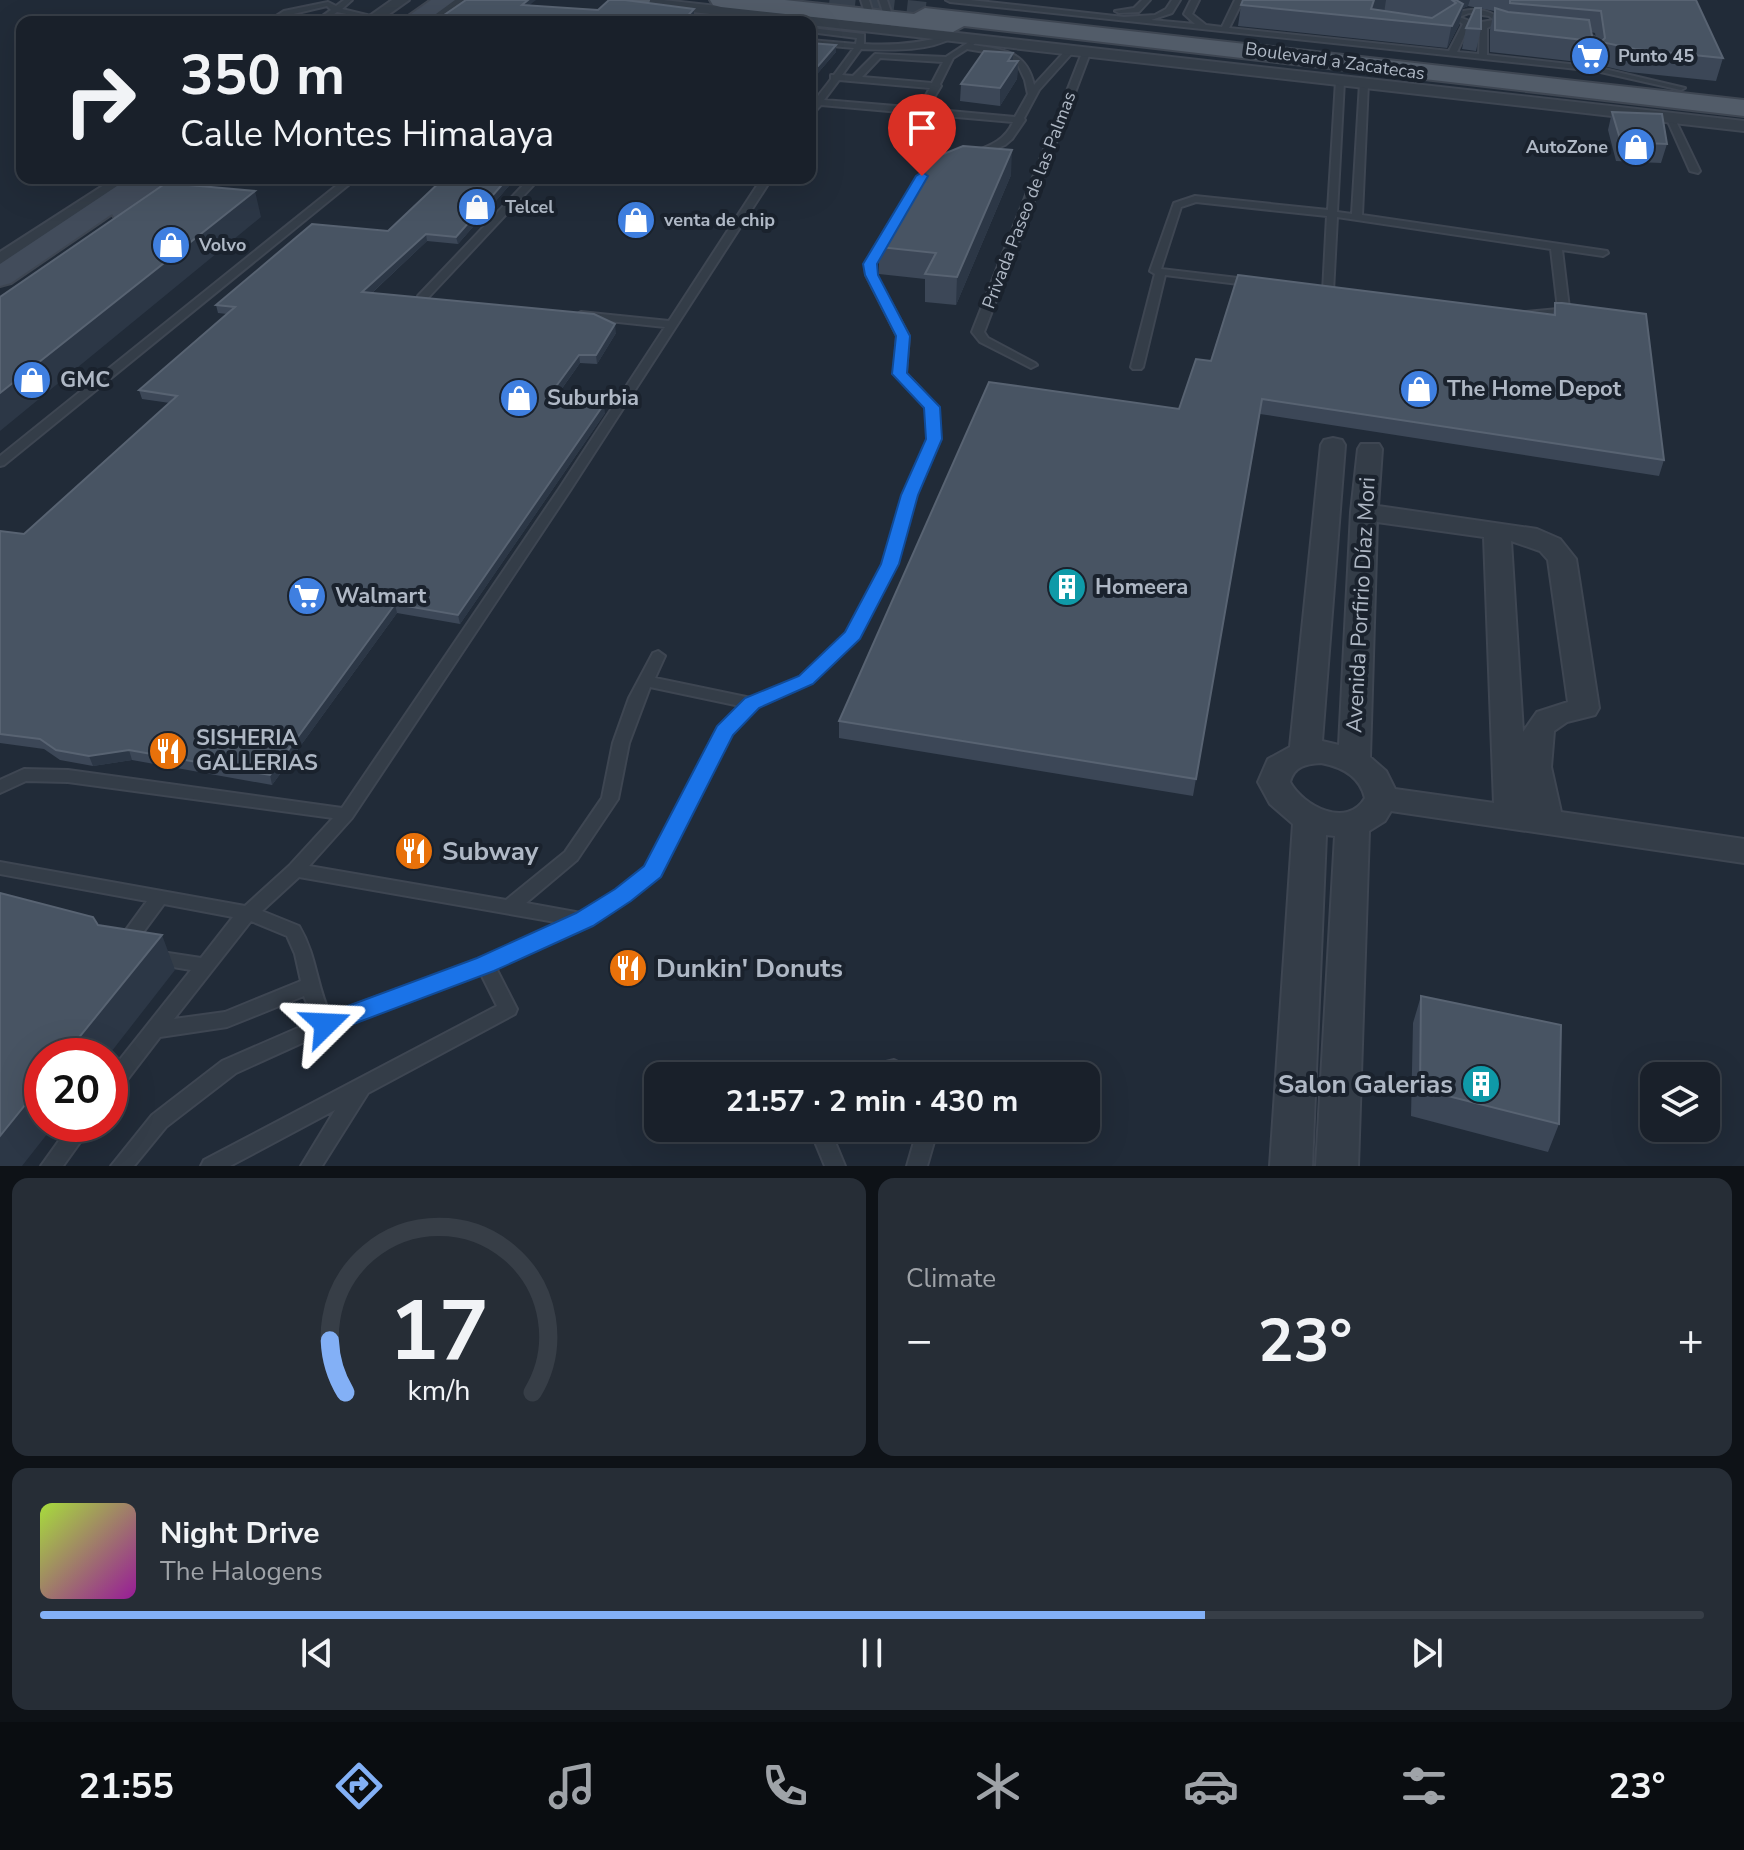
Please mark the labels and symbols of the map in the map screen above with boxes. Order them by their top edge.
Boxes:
supermarket icon: Punto 45 [1569,35,1611,77]
street label: Boulevard a Zacatecas [1244,37,1426,85]
place label: Punto 45 [1618,44,1694,68]
street label: Privada Paseo de las Palmas [976,88,1082,312]
pin [888,94,956,176]
shop icon: AutoZone [1615,126,1657,168]
place label: AutoZone [1526,135,1608,159]
shop icon: Telcel [456,186,498,228]
place label: Telcel [505,195,554,219]
shop icon: venta de chip [615,199,657,241]
place label: venta de chip [663,208,775,232]
shop icon: Volvo [150,224,192,266]
place label: Volvo [198,233,246,257]
shop icon: GMC [11,359,53,401]
place label: GMC [60,365,110,395]
shop icon: The Home Depot [1398,368,1440,410]
place label: The Home Depot [1447,374,1622,404]
shop icon: Suburbia [498,377,540,419]
place label: Suburbia [547,383,639,413]
street label: Avenida Porfirio Díaz Mori [1339,476,1383,734]
building icon: Homeera [1046,566,1088,608]
place label: Homeera [1095,572,1188,602]
supermarket icon: Walmart [286,575,328,617]
place label: Walmart [335,581,427,611]
place label: SISHERIA GALLERIAS [196,723,318,778]
restaurant icon: SISHERIA GALLERIAS [147,730,189,772]
restaurant icon: Subway [393,830,435,872]
place label: Subway [442,834,539,869]
restaurant icon: Dunkin' Donuts [607,947,649,989]
place label: Dunkin' Donuts [656,951,843,986]
position arrow [284,982,368,1066]
speed limit sign: 20 [24,1038,128,1142]
building icon: Salon Galerias [1460,1063,1502,1105]
place label: Salon Galerias [1278,1067,1453,1102]

